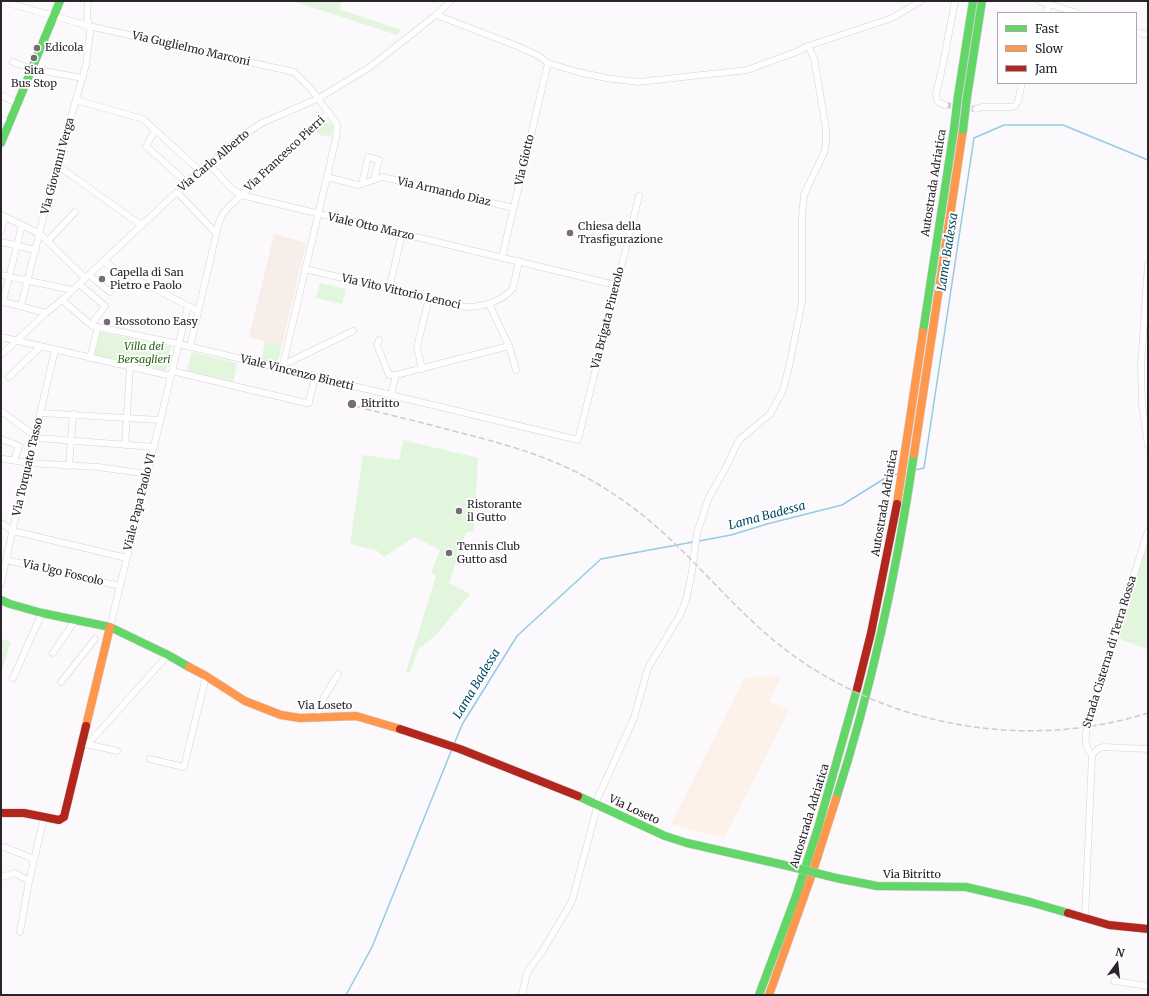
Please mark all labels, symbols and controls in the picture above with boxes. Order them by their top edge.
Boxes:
legend [997,12,1137,84]
text: Fast [1035,21,1059,36]
street label: Via Guglielmo Marconi [131,29,251,69]
place label: Edicola [45,41,83,55]
text: Slow [1035,41,1063,56]
marker: Edicola [32,43,42,53]
marker: Sita Bus Stop [29,53,39,63]
text: Jam [1035,61,1057,76]
place label: Sita Bus Stop [11,64,57,90]
street label: Via Francesco Pierri [242,113,328,195]
street label: Via Giovanni Verga [39,116,77,216]
street label: Via Carlo Alberto [176,127,252,195]
street label: Autostrada Adriatica [919,128,949,238]
street label: Via Giotto [513,133,537,187]
street label: Via Armando Diaz [396,175,492,209]
street label: Viale Otto Marzo [327,211,415,243]
water label: Lama Badessa [935,212,961,292]
place label: Chiesa della Trasfigurazione [578,220,663,246]
marker: Chiesa della Trasfigurazione [565,228,575,238]
place label: Capella di San Pietro e Paolo [110,266,184,292]
street label: Via Brigata Pinerolo [589,266,627,370]
street label: Via Vito Vittorio Lenoci [340,272,462,312]
marker: Capella di San Pietro e Paolo [97,274,107,284]
place label: Rossotono Easy [115,315,198,329]
marker: Rossotono Easy [102,317,112,327]
park label: Villa dei Bersaglieri [117,340,171,366]
street label: Viale Vincenzo Binetti [239,353,355,393]
place label: Bitritto [361,397,399,411]
marker: Bitritto [346,398,358,410]
street label: Via Torquato Tasso [10,417,46,517]
street label: Autostrada Adriatica [869,448,901,558]
street label: Viale Papa Paolo VI [122,452,158,552]
place label: Ristorante il Gutto [467,498,522,524]
water label: Lama Badessa [727,499,807,533]
marker: Ristorante il Gutto [454,506,464,516]
place label: Tennis Club Gutto asd [457,540,520,566]
marker: Tennis Club Gutto asd [444,548,454,558]
street label: Via Ugo Foscolo [21,557,105,589]
street label: Strada Cisterna di Terra Rossa [1081,574,1139,730]
water label: Lama Badessa [450,646,504,722]
street label: Via Loseto [298,699,352,713]
street label: Autostrada Adriatica [788,762,832,870]
street label: Via Loseto [607,793,661,827]
street label: Via Bitritto [883,868,941,882]
north arrow [1097,944,1137,984]
text: N [1114,945,1126,960]

